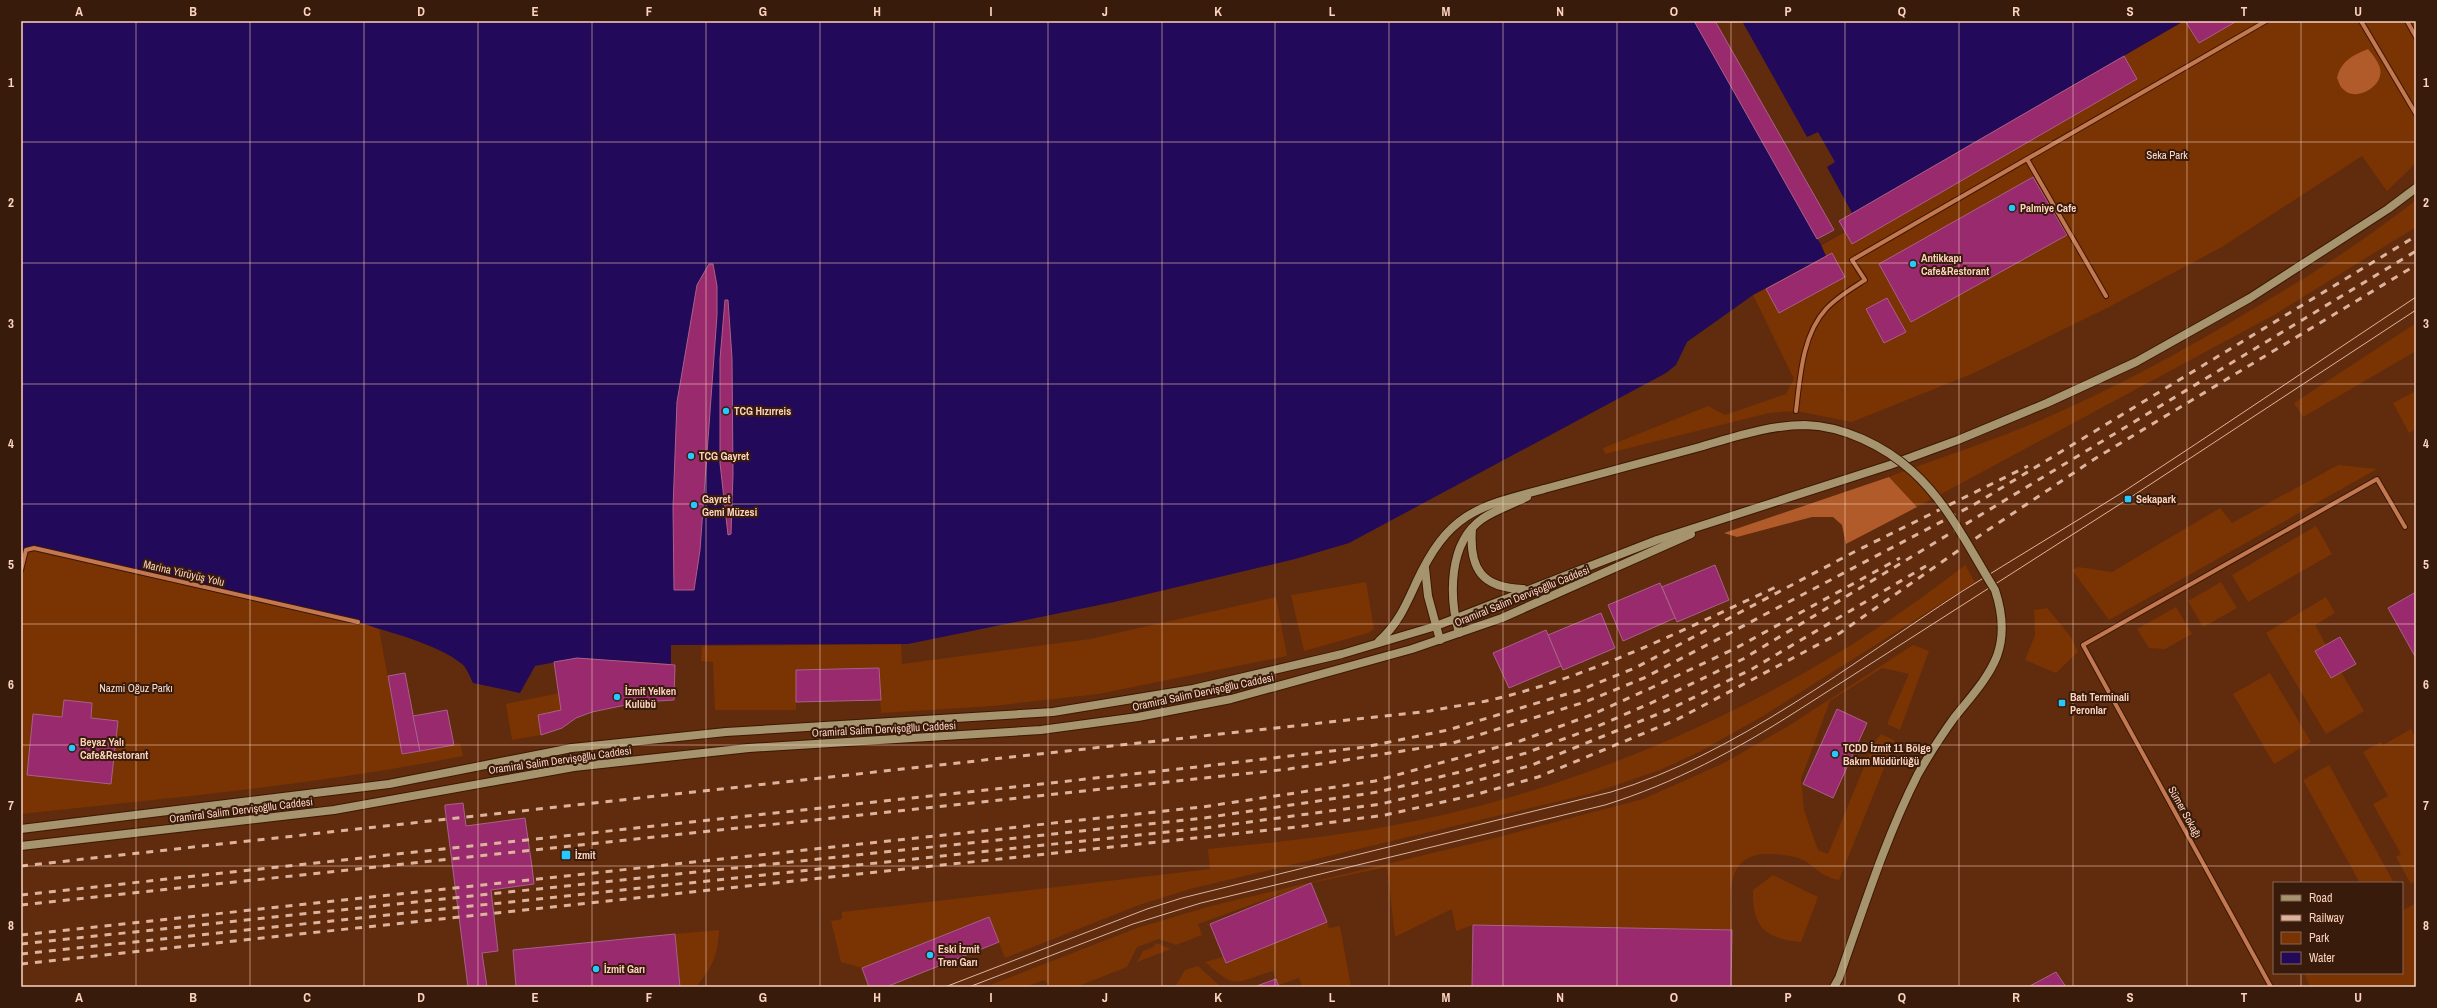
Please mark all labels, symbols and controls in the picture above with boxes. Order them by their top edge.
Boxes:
text: A [75,3,83,20]
text: B [189,3,197,20]
text: C [303,3,311,20]
text: D [417,3,425,20]
text: E [531,3,539,20]
text: F [646,3,653,20]
text: G [759,3,767,20]
text: H [873,3,881,20]
text: I [990,3,993,20]
text: J [1102,3,1108,20]
text: K [1214,3,1222,20]
text: L [1329,3,1336,20]
text: M [1442,3,1451,20]
text: N [1556,3,1564,20]
text: O [1670,3,1678,20]
text: P [1784,3,1792,20]
text: Q [1898,3,1906,20]
text: R [2012,3,2020,20]
text: S [2126,3,2134,20]
text: T [2241,3,2248,20]
text: U [2354,3,2362,20]
text: 1 [8,74,14,91]
text: 1 [2423,74,2429,91]
park label: Seka Park [2146,148,2188,162]
text: 2 [8,194,14,211]
text: 2 [2423,194,2429,211]
place label: Palmiye Cafe [2020,201,2076,215]
marker: Palmiye Cafe [2007,203,2017,213]
place label: Antikkapı Cafe&Restorant [1921,251,1989,278]
marker: Antikkapı Cafe&Restorant [1908,259,1918,269]
text: 3 [8,315,14,332]
text: 3 [2423,315,2429,332]
place label: TCG Hızırreis [734,404,791,418]
marker: TCG Hızırreis [721,406,731,416]
text: 4 [8,435,14,452]
text: 4 [2423,435,2429,452]
place label: TCG Gayret [699,449,749,463]
marker: TCG Gayret [686,451,696,461]
place label: Gayret Gemi Müzesi [702,492,757,519]
place label: Sekapark [2136,492,2177,506]
marker: Sekapark [2123,494,2133,504]
marker: Gayret Gemi Müzesi [689,500,699,510]
text: 5 [8,556,14,573]
text: 5 [2423,556,2429,573]
street label: Marina Yürüyüş Yolu [142,557,226,589]
street label: Oramiral Salim Dervişoğllu Caddesi [1452,562,1592,630]
street label: Oramiral Salim Dervişoğllu Caddesi [1131,670,1275,714]
text: 6 [8,676,14,693]
text: 6 [2423,676,2429,693]
park label: Nazmi Oğuz Parkı [99,681,173,695]
place label: İzmit Yelken Kulübü [625,684,676,711]
place label: Batı Terminali Peronlar [2070,690,2129,717]
marker: İzmit Yelken Kulübü [612,692,622,702]
marker: Batı Terminali Peronlar [2057,698,2067,708]
street label: Oramiral Salim Dervişoğllu Caddesi [812,718,956,740]
place label: Beyaz Yalı Cafe&Restorant [80,735,148,762]
place label: TCDD İzmit 11 Bölge Bakım Müdürlüğü [1843,741,1931,768]
marker: Beyaz Yalı Cafe&Restorant [67,743,77,753]
street label: Oramiral Salim Dervişoğllu Caddesi [488,743,632,777]
marker: TCDD İzmit 11 Bölge Bakım Müdürlüğü [1830,749,1840,759]
street label: Sümer Sokağı [2165,784,2205,840]
street label: Oramiral Salim Dervişoğllu Caddesi [168,794,314,826]
text: 7 [8,797,14,814]
text: 7 [2423,797,2429,814]
place label: İzmit [575,848,596,862]
marker: İzmit [560,849,572,861]
legend [2273,882,2403,974]
text: Road [2309,890,2333,906]
text: Railway [2309,910,2344,926]
text: 8 [8,917,14,934]
text: 8 [2423,917,2429,934]
text: Park [2309,930,2329,946]
place label: Eski İzmit Tren Garı [938,942,980,969]
marker: Eski İzmit Tren Garı [925,950,935,960]
text: Water [2309,950,2336,966]
place label: İzmit Garı [604,962,645,976]
marker: İzmit Garı [591,964,601,974]
text: A [75,989,83,1006]
text: B [189,989,197,1006]
text: C [303,989,311,1006]
text: D [417,989,425,1006]
text: E [531,989,539,1006]
text: F [646,989,653,1006]
text: G [759,989,767,1006]
text: H [873,989,881,1006]
text: I [990,989,993,1006]
text: J [1102,989,1108,1006]
text: K [1214,989,1222,1006]
text: L [1329,989,1336,1006]
text: M [1442,989,1451,1006]
text: N [1556,989,1564,1006]
text: O [1670,989,1678,1006]
text: P [1784,989,1792,1006]
text: Q [1898,989,1906,1006]
text: R [2012,989,2020,1006]
text: S [2126,989,2134,1006]
text: T [2241,989,2248,1006]
text: U [2354,989,2362,1006]

